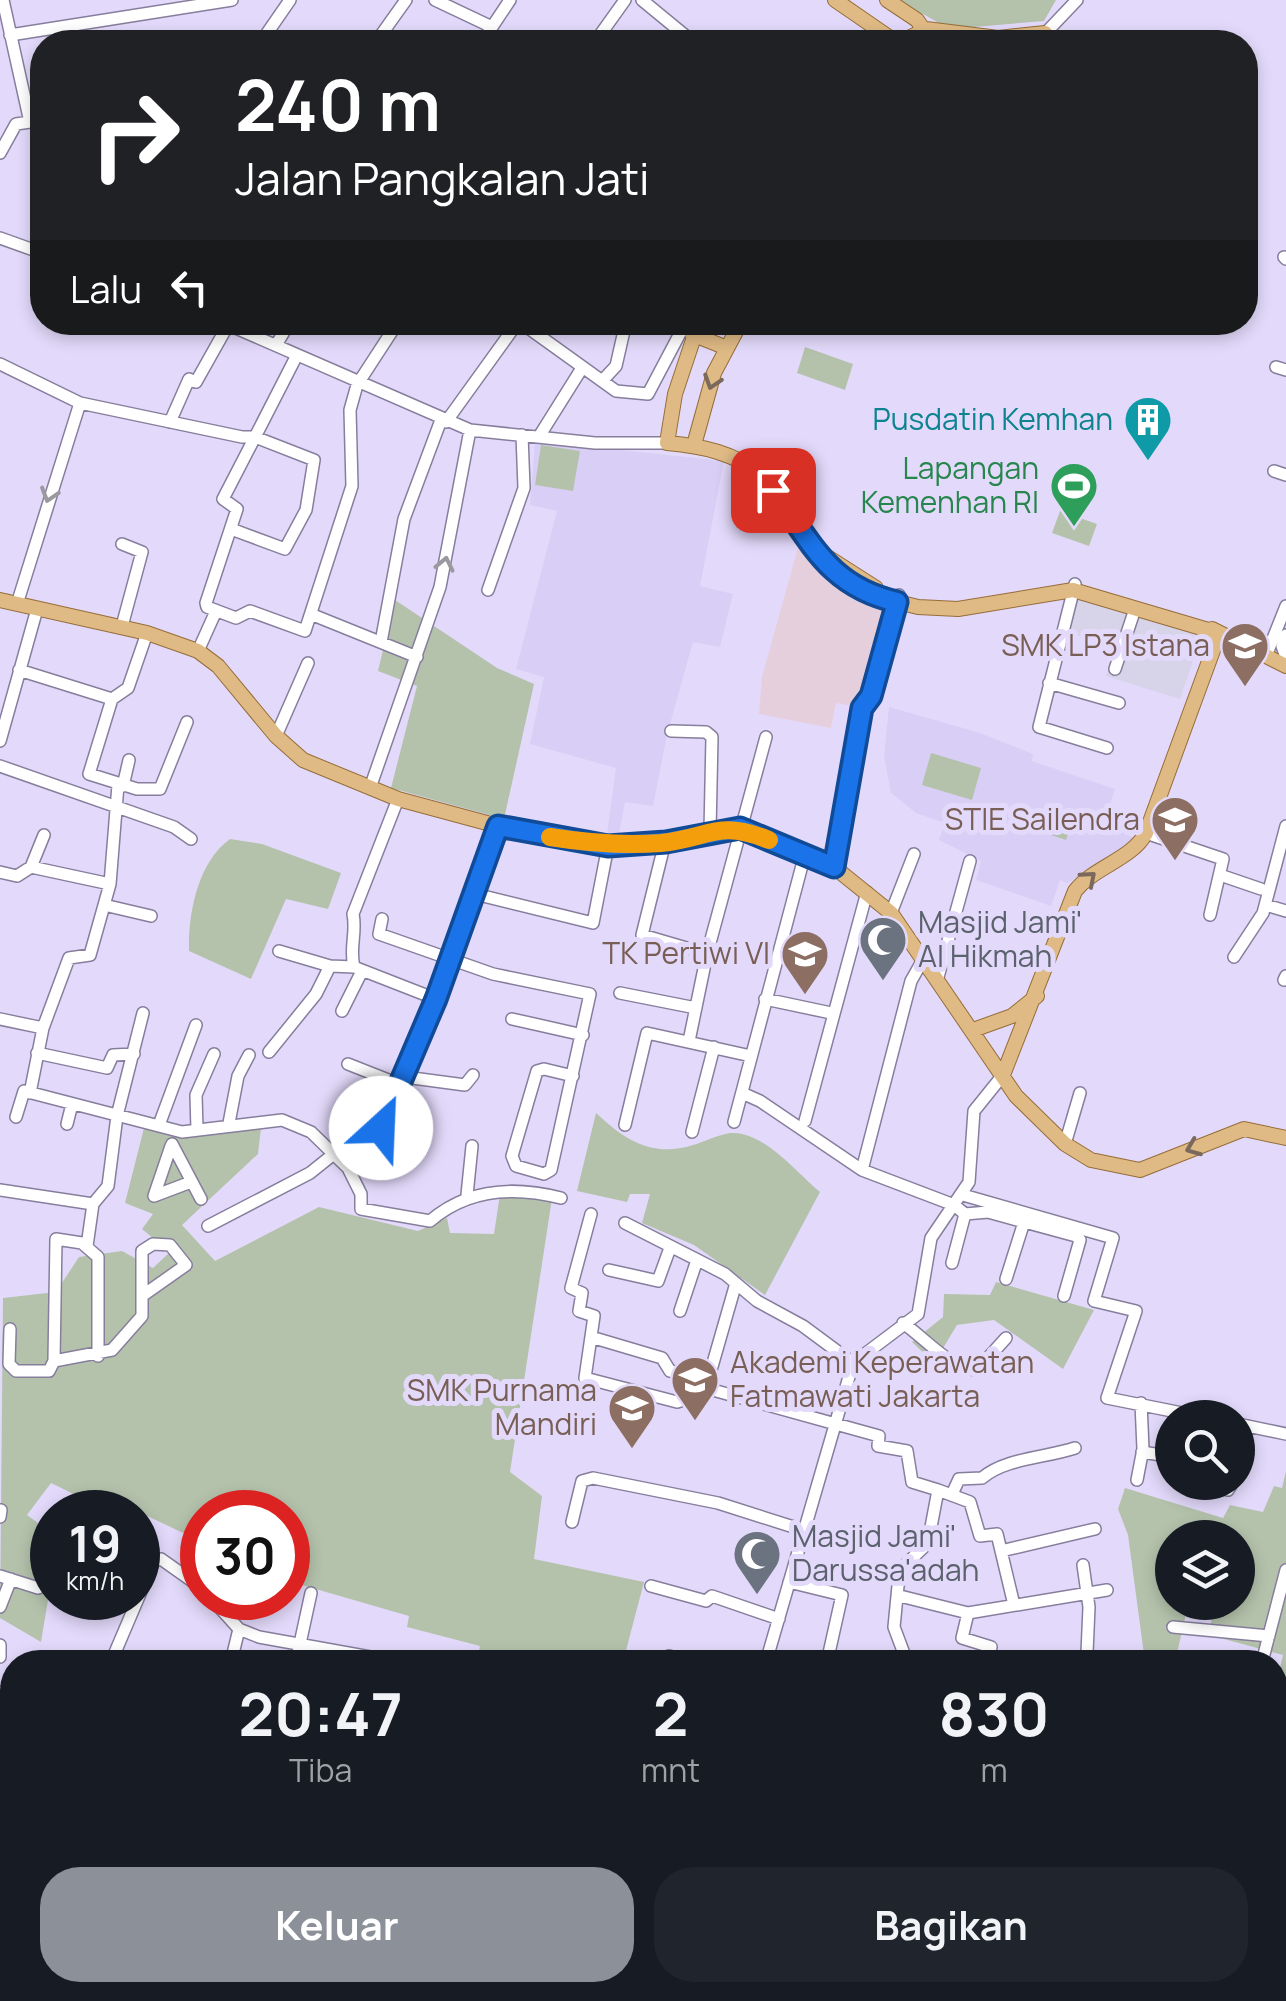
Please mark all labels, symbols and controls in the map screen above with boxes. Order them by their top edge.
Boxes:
text: 240 m [235,56,441,152]
icon: right [70,70,200,200]
text: Jalan Pangkalan Jati [235,147,650,209]
icon: left [162,260,217,315]
text: Lalu [70,262,142,314]
one-way arrow [704,372,724,389]
building icon: Pusdatin Kemhan [1122,394,1174,462]
place label: Pusdatin Kemhan [873,398,1113,439]
place label: Lapangan Kemenhan RI [861,447,1039,522]
pin [731,448,816,533]
sports icon: Lapangan Kemenhan RI [1048,460,1100,528]
icon: arrive [746,463,801,518]
one-way arrow [40,486,61,503]
one-way arrow [433,555,454,572]
school or university icon: SMK LP3 Istana [1219,620,1271,688]
place label: SMK LP3 Istana [1001,624,1210,665]
school or university icon: STIE Sailendra [1149,794,1201,862]
place label: STIE Sailendra [945,798,1140,839]
one-way arrow [1077,872,1096,890]
place label: Masjid Jami' Al Hikmah [918,901,1082,976]
mosque icon: Masjid Jami' Al Hikmah [857,914,909,982]
school or university icon: TK Pertiwi VI [779,928,831,996]
place label: TK Pertiwi VI [602,932,770,973]
position arrow [329,1076,433,1180]
one-way arrow [1185,1136,1203,1156]
place label: Akademi Keperawatan Fatmawati Jakarta [730,1341,1034,1416]
school or university icon: Akademi Keperawatan Fatmawati Jakarta [669,1354,721,1422]
place label: SMK Purnama Mandiri [407,1369,597,1444]
school or university icon: SMK Purnama Mandiri [606,1382,658,1450]
map controls [1155,1400,1255,1620]
button: search [1155,1400,1255,1500]
speed limit sign: 30 [180,1490,310,1620]
text: 19 [69,1509,121,1577]
place label: Masjid Jami' Darussa'adah [792,1515,979,1590]
button: layers [1155,1520,1255,1620]
mosque icon: Masjid Jami' Darussa'adah [731,1528,783,1596]
text: km/h [66,1563,124,1598]
text: 20:47 [238,1672,403,1754]
text: 2 [653,1672,688,1754]
text: 830 [938,1672,1050,1754]
text: Tiba [289,1748,352,1792]
text: mnt [641,1748,700,1792]
text: m [980,1748,1008,1792]
button: Keluar [40,1867,634,1982]
button: Bagikan [654,1867,1248,1982]

